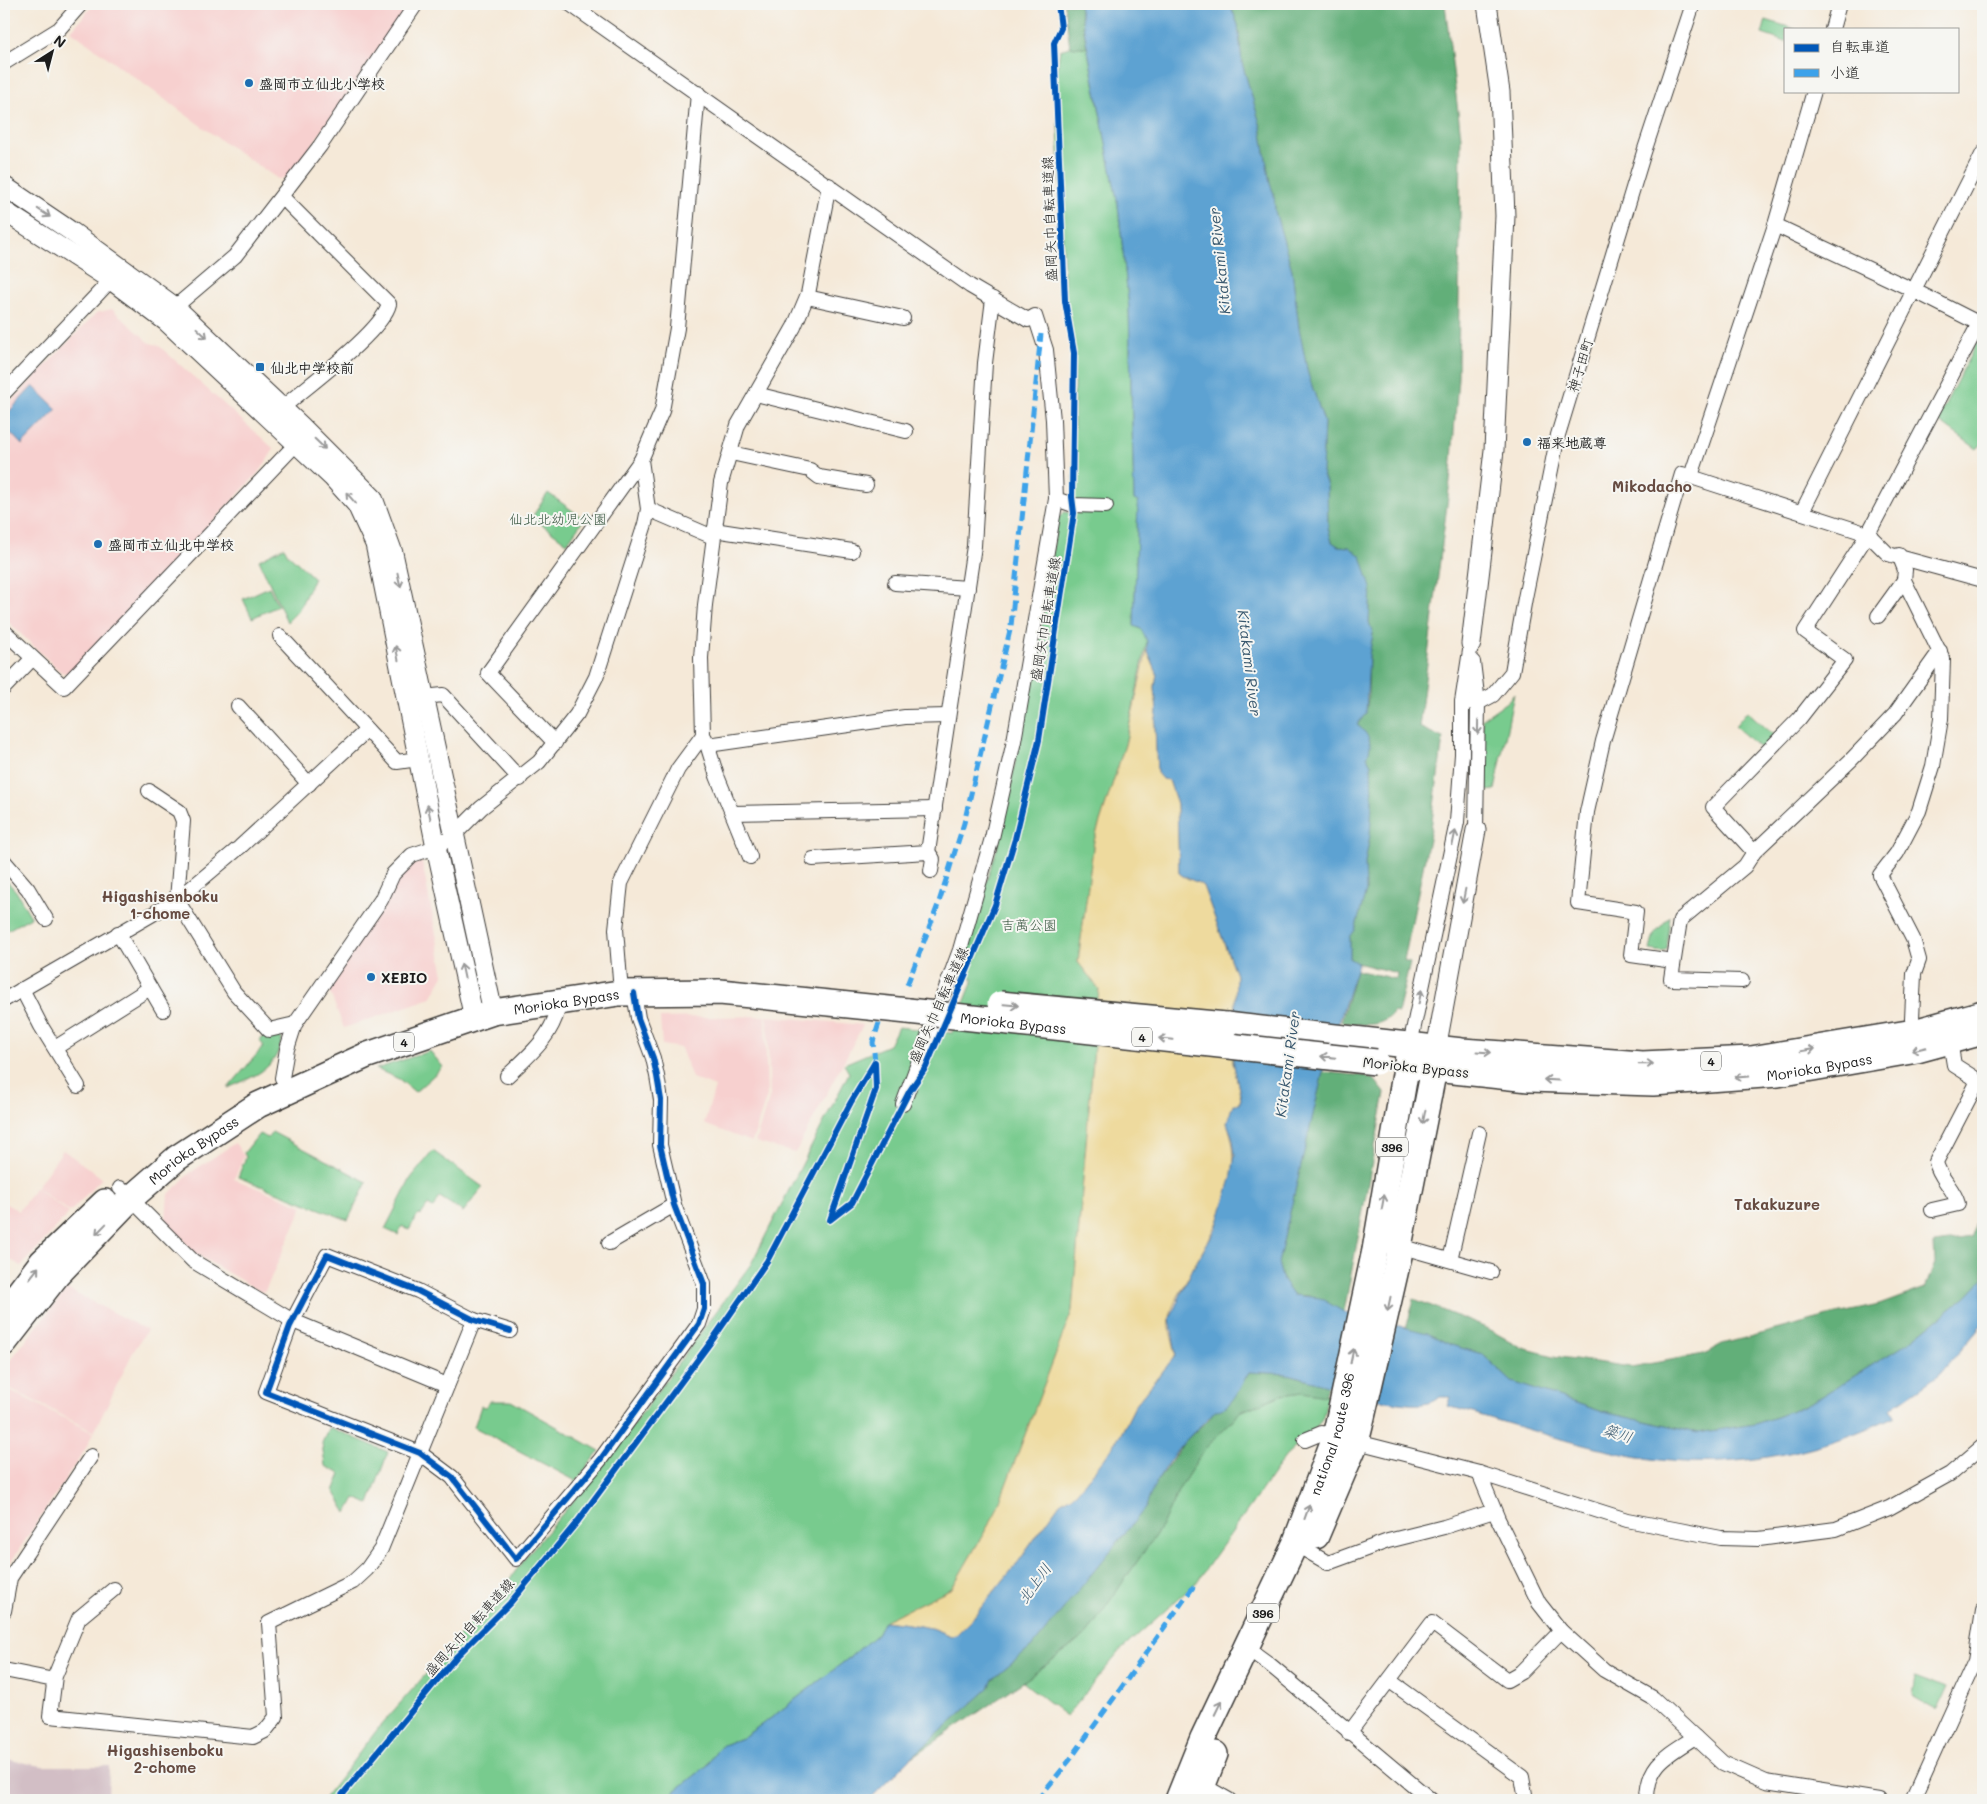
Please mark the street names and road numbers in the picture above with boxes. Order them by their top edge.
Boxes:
street label: 盛岡矢巾自転車道線 [1037,156,1061,282]
street label: 神子田町 [1563,335,1597,395]
street label: 盛岡矢巾自転車道線 [1026,555,1064,683]
street label: 盛岡矢巾自転車道線 [904,944,972,1066]
street label: Morioka Bypass [512,984,621,1018]
street label: Morioka Bypass [959,1007,1067,1038]
road number: 4 [1132,1028,1152,1046]
road number: 4 [394,1032,414,1052]
street label: Morioka Bypass [1766,1048,1874,1084]
street label: Morioka Bypass [1362,1052,1470,1082]
road number: 4 [1701,1052,1721,1070]
street label: Morioka Bypass [144,1111,242,1188]
road number: 396 [1376,1138,1408,1156]
street label: national route 396 [1305,1371,1358,1498]
street label: 盛岡矢巾自転車道線 [420,1574,518,1680]
road number: 396 [1247,1604,1279,1622]

